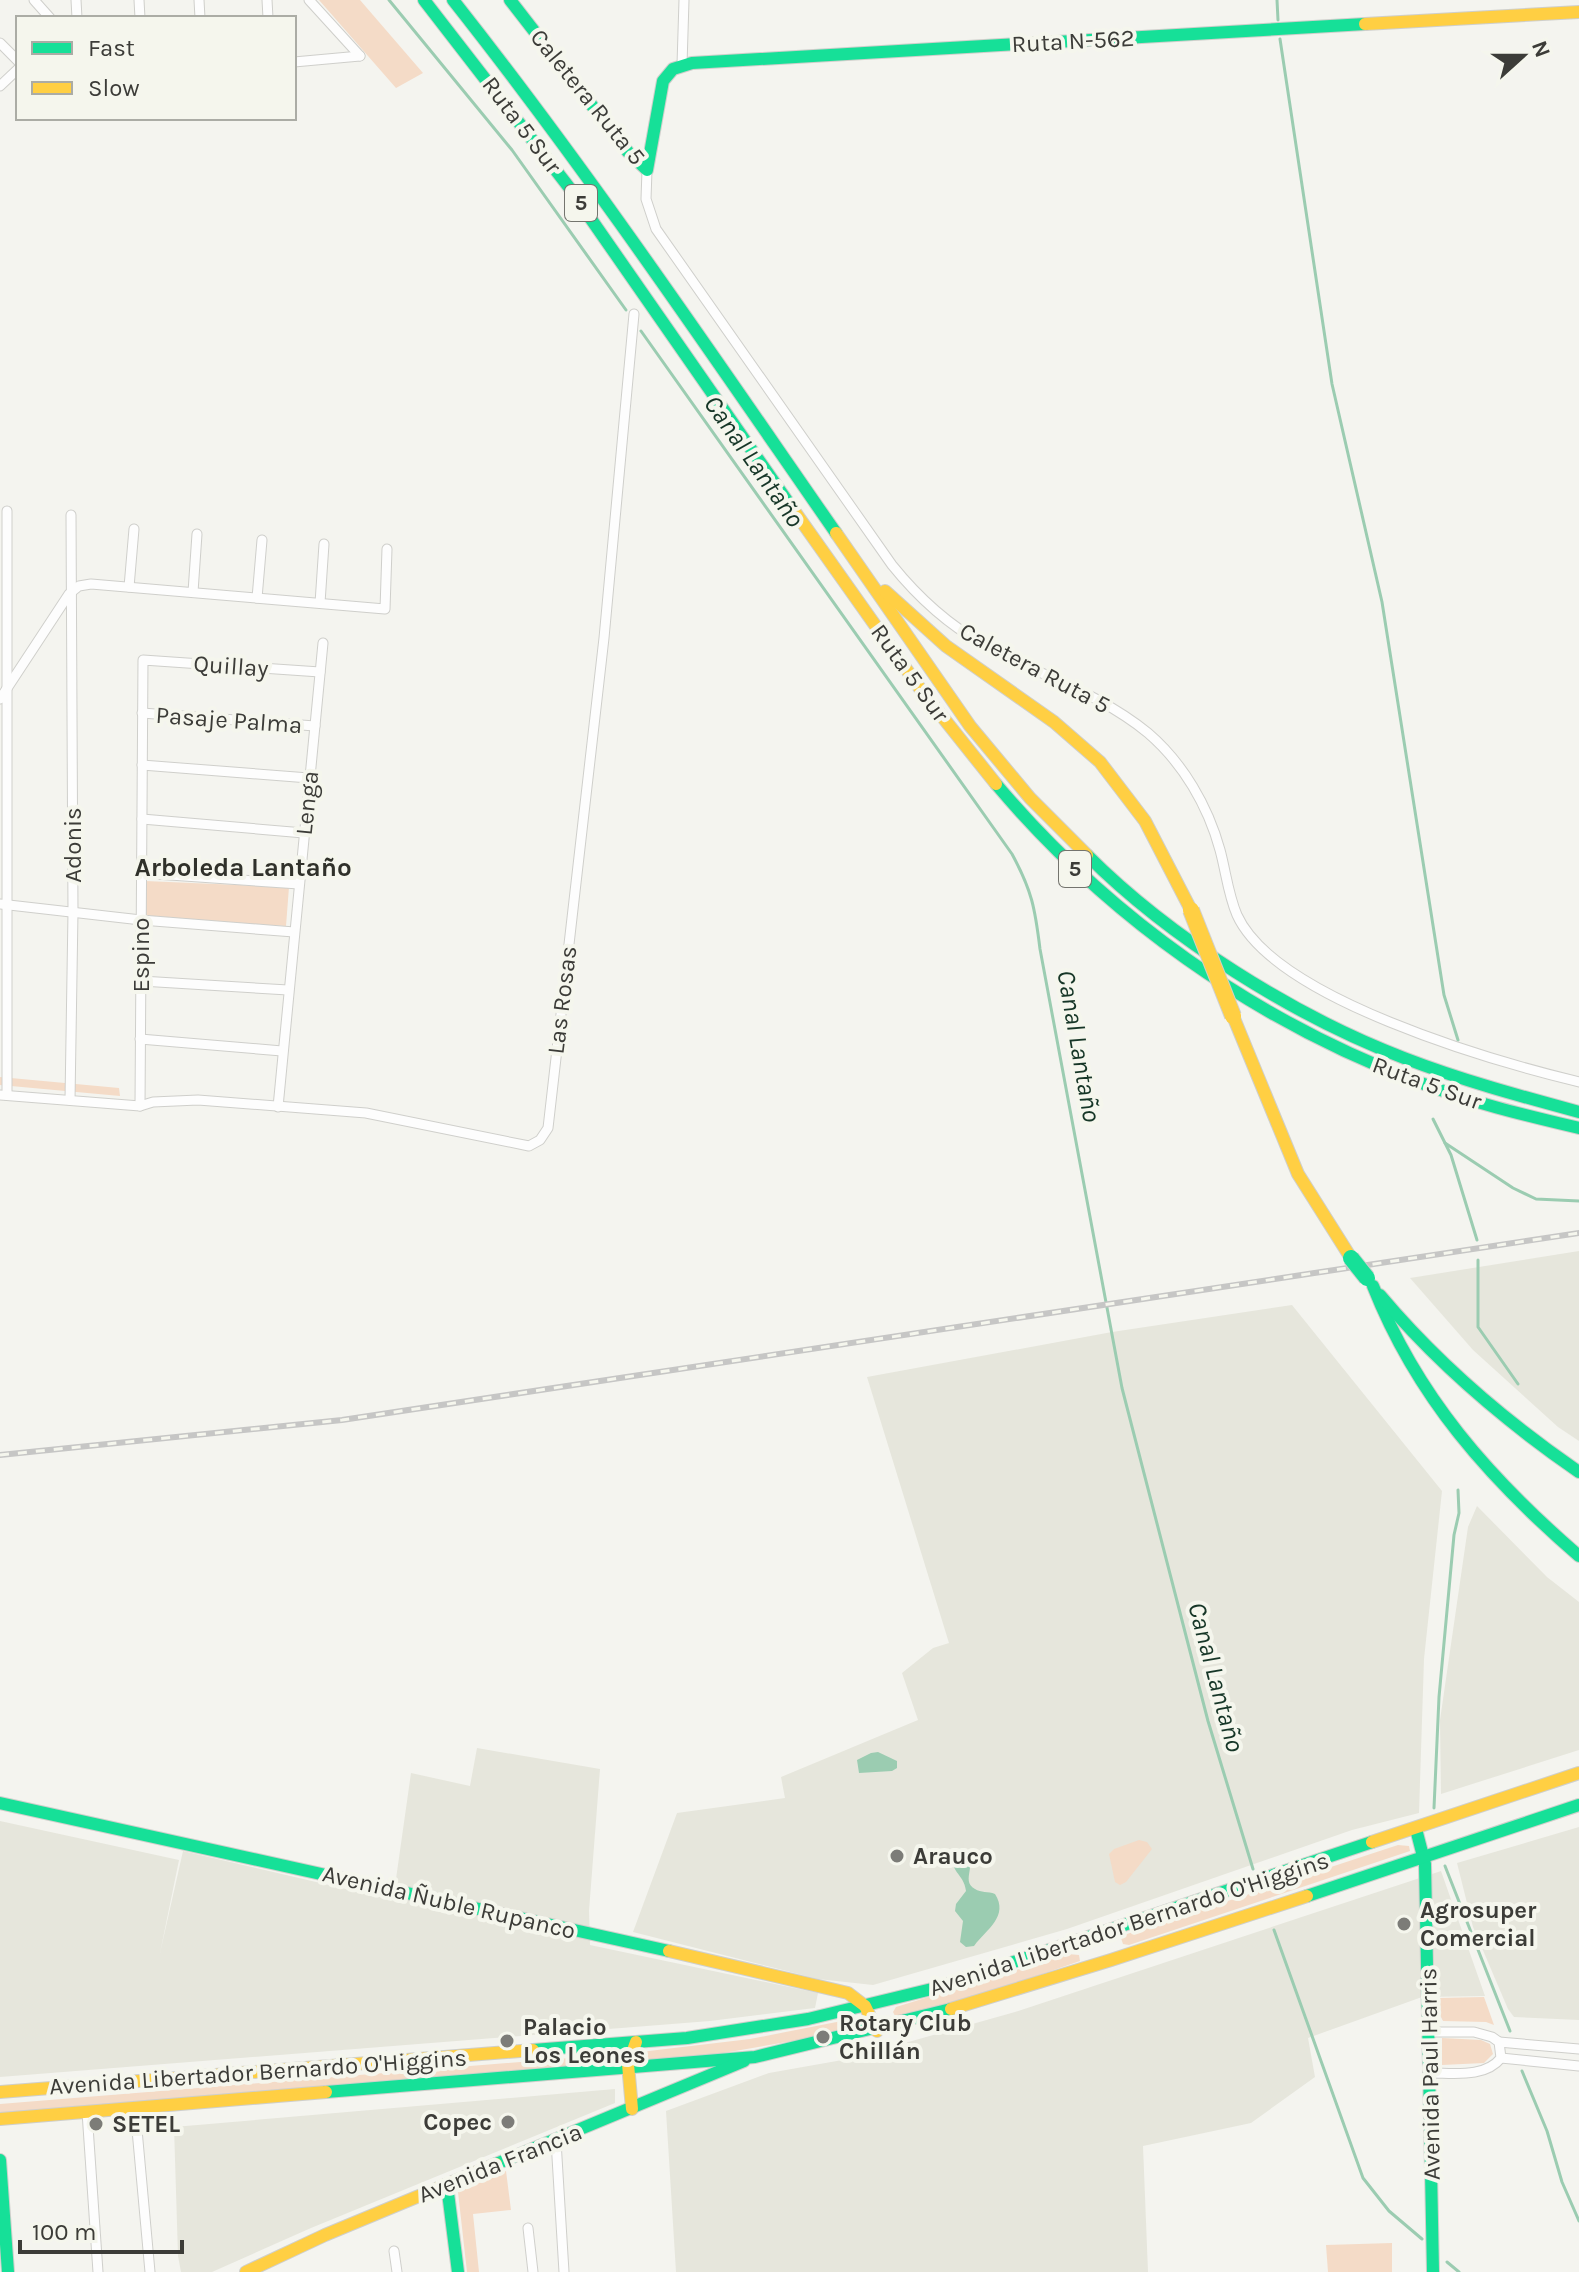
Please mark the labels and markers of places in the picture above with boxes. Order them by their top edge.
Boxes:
place label: Arauco [913,1842,993,1870]
marker: Arauco [888,1847,906,1865]
place label: Agrosuper Comercial [1420,1896,1537,1952]
marker: Agrosuper Comercial [1395,1915,1413,1933]
place label: Rotary Club Chillán [839,2009,971,2065]
place label: Palacio Los Leones [523,2013,646,2069]
marker: Rotary Club Chillán [814,2028,832,2046]
marker: Palacio Los Leones [498,2032,516,2050]
place label: Copec [423,2108,492,2136]
place label: SETEL [112,2110,180,2138]
marker: Copec [499,2113,517,2131]
marker: SETEL [87,2115,105,2133]

